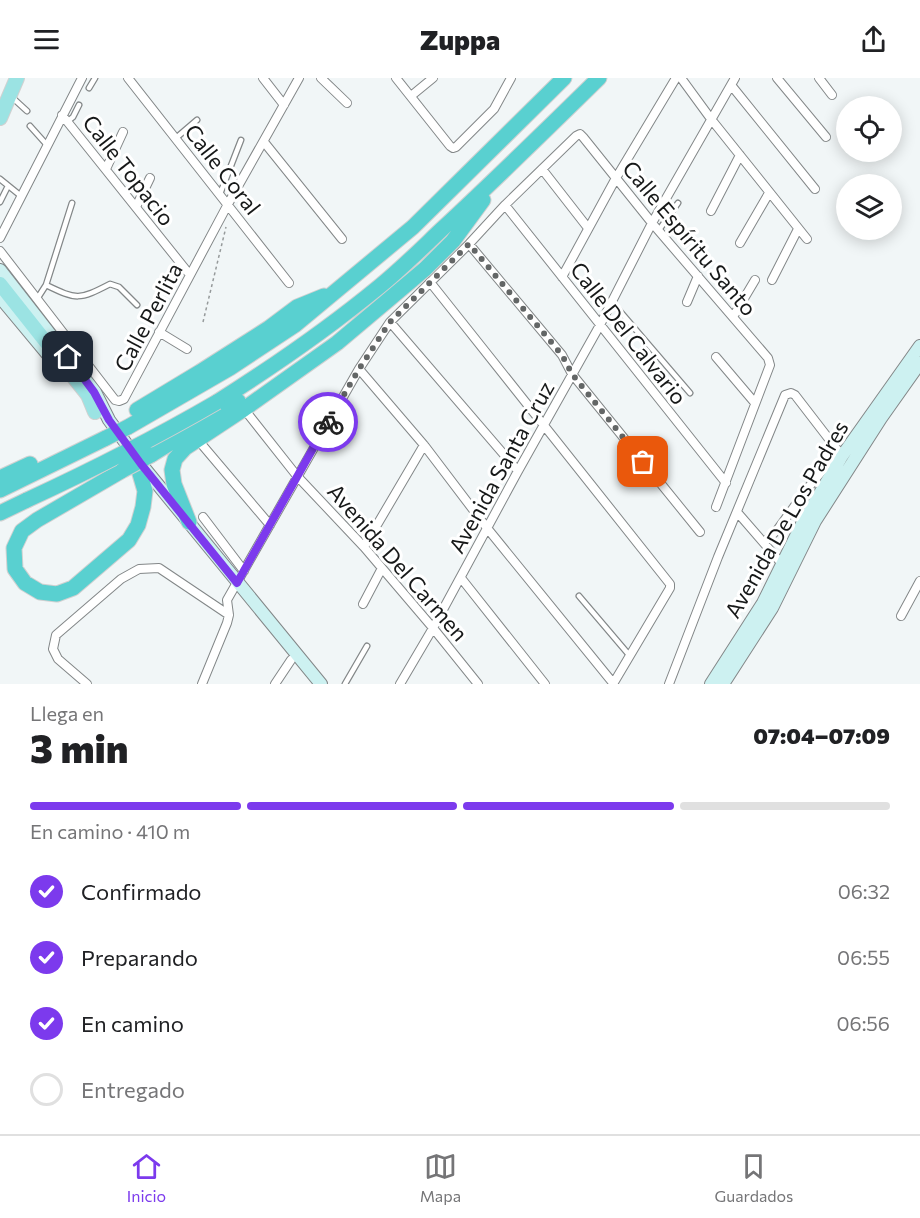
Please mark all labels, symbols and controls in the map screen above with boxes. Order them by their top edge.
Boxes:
icon: menu [30,23,63,56]
text: Zuppa [420,23,500,56]
icon: share [857,23,890,56]
map controls [836,96,902,240]
button: locate [836,96,902,162]
street label: Calle Topacio [77,109,181,231]
street label: Calle Coral [179,118,267,220]
street label: Calle Espíritu Santo [617,155,763,321]
button: layers [836,174,902,240]
street label: Calle Del Calvario [565,256,693,410]
street label: Calle Perlita [108,258,188,376]
pin [42,331,93,382]
icon: home [51,340,84,373]
street label: Avenida Santa Cruz [443,376,559,558]
courier [298,392,358,452]
icon: bike [312,406,345,439]
street label: Avenida De Los Padres [718,416,854,622]
pin [617,436,668,487]
icon: bag [626,445,659,478]
street label: Avenida Del Carmen [322,478,474,646]
text: Llega en [30,701,104,725]
text: 07:04–07:09 [753,722,890,749]
text: 3 min [30,723,128,771]
text: En camino · 410 m [30,819,190,843]
icon: check [30,875,63,908]
text: Confirmado [81,878,202,905]
text: 06:32 [838,879,890,903]
icon: check [30,941,63,974]
text: Preparando [81,944,198,971]
text: 06:55 [837,945,890,969]
icon: check [30,1007,63,1040]
text: En camino [81,1010,184,1037]
text: 06:56 [836,1011,890,1035]
text: Entregado [81,1076,185,1103]
tab: Inicio [127,1150,166,1205]
tab: Mapa [420,1150,461,1205]
tab: Guardados [715,1150,793,1205]

